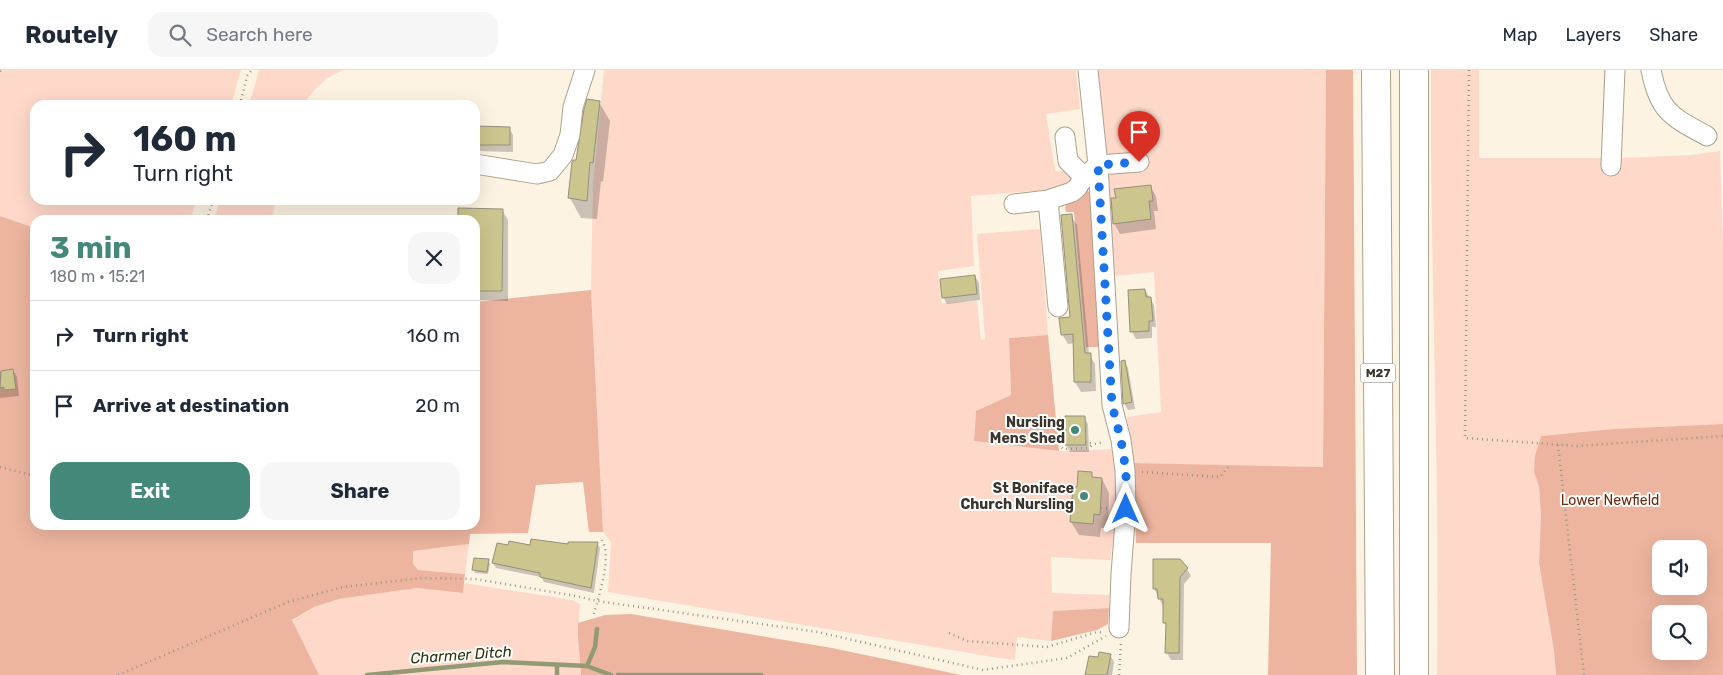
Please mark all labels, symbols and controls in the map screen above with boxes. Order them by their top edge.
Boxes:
search box [148,12,498,57]
text: Routely [25,21,118,49]
icon: search [166,21,194,49]
text: Search here [206,23,313,46]
text: Map [1503,24,1538,46]
text: Layers [1566,24,1621,46]
text: Share [1649,24,1698,46]
pin [1118,111,1160,162]
text: 160 m [133,118,237,160]
icon: arrive [1125,118,1153,146]
icon: right [50,120,115,185]
text: Turn right [133,160,233,187]
text: 3 min [50,230,132,266]
button: close [408,232,460,284]
text: 180 m · 15:21 [50,267,145,286]
icon: right [50,322,78,350]
text: Turn right [93,324,188,347]
text: 160 m [407,324,460,347]
road number: M27 [1360,364,1396,382]
icon: arrive [50,392,78,420]
text: Arrive at destination [93,394,289,417]
text: 20 m [415,394,460,417]
place label: Nursling Mens Shed [990,414,1065,447]
marker: Nursling Mens Shed [1069,424,1081,436]
button: Exit [50,462,250,520]
button: Share [260,462,460,520]
place label: St Boniface Church Nursling [960,480,1074,513]
position arrow [1099,482,1151,534]
marker: St Boniface Church Nursling [1078,490,1090,502]
park label: Lower Newfield [1561,492,1659,509]
map controls [1652,540,1707,660]
button: sound [1652,540,1707,595]
button: search [1652,605,1707,660]
water label: Charmer Ditch [410,642,512,668]

